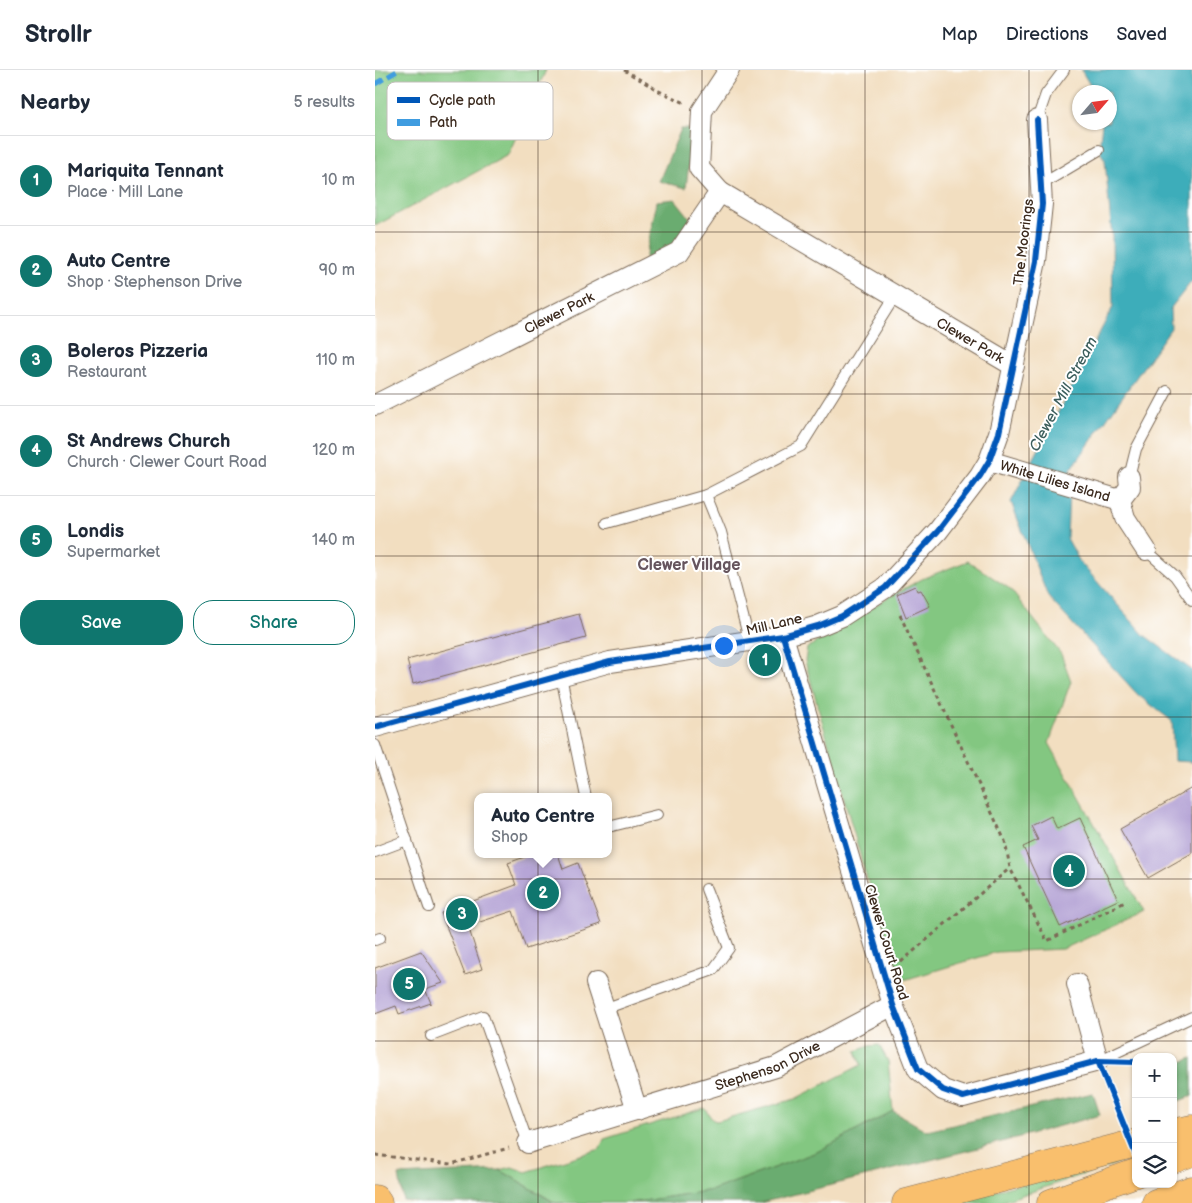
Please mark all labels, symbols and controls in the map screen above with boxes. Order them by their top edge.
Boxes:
text: Strollr [25,20,92,49]
text: Map [942,24,978,45]
text: Directions [1006,24,1088,45]
text: Saved [1116,24,1167,45]
legend [387,82,553,140]
north arrow [1072,85,1117,130]
text: Nearby [20,90,90,115]
text: Cycle path [429,92,496,109]
text: 5 results [293,93,355,112]
text: Path [429,114,457,131]
text: Mariquita Tennant [67,160,224,183]
text: 1 [33,171,39,190]
text: 10 m [322,171,355,190]
text: Place · Mill Lane [67,183,183,202]
street label: The Moorings [1010,198,1037,286]
text: Auto Centre [67,250,171,273]
text: 2 [31,261,41,280]
text: 90 m [319,261,355,280]
text: Shop · Stephenson Drive [67,273,242,292]
street label: Clewer Park [522,288,597,337]
street label: Clewer Park [933,314,1007,367]
water label: Clewer Mill Stream [1025,334,1102,455]
text: Boleros Pizzeria [67,340,208,363]
text: 3 [31,351,41,370]
text: 110 m [316,351,355,370]
text: Restaurant [67,363,147,382]
text: St Andrews Church [67,430,230,453]
text: 4 [31,441,41,460]
text: 120 m [312,441,355,460]
text: Church · Clewer Court Road [67,453,267,472]
street label: White Lilies Island [998,457,1112,506]
text: Londis [67,520,124,543]
text: 5 [31,531,41,550]
text: 140 m [312,531,355,550]
text: Supermarket [67,543,160,562]
district label: Clewer Village [637,556,741,575]
button: Save [20,600,183,645]
button: Share [193,600,355,645]
street label: Mill Lane [744,610,804,639]
your location [711,633,737,659]
pin: 1 [749,641,781,679]
popup [474,793,612,858]
text: Auto Centre [491,805,595,828]
text: Shop [491,828,528,847]
pin: 4 [1053,852,1085,890]
pin: 2 [527,874,559,912]
street label: Clewer Court Road [861,882,912,1002]
pin: 3 [446,895,478,933]
pin: 5 [393,965,425,1003]
street label: Stephenson Drive [713,1037,823,1094]
map controls [1132,1053,1177,1188]
button: + [1132,1053,1177,1098]
button: − [1132,1098,1177,1143]
button: layers [1132,1143,1177,1188]

